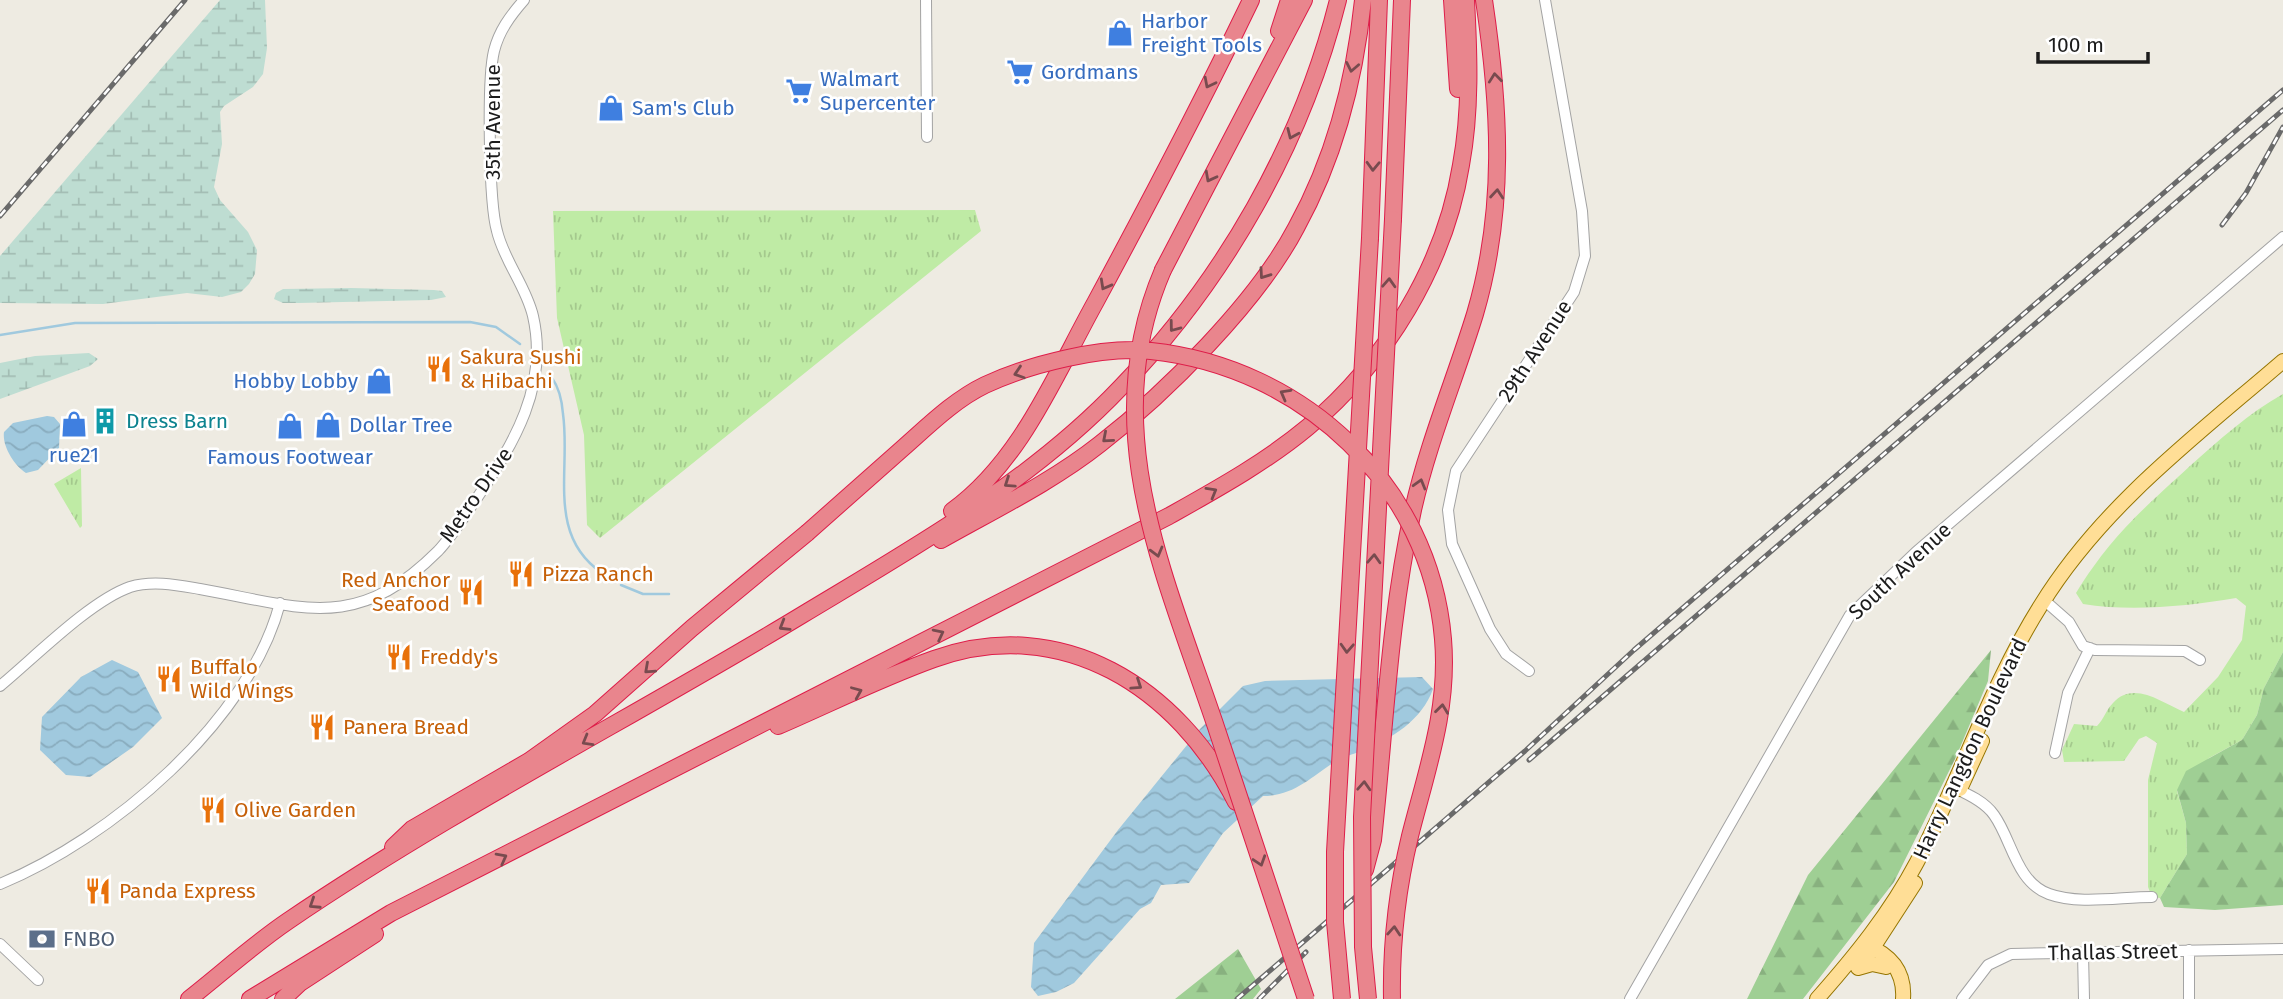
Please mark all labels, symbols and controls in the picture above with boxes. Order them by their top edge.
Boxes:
place label: Harbor Freight Tools [1141,8,1262,58]
shop icon: Harbor Freight Tools [1105,18,1135,48]
scale bar [2038,21,2148,65]
text: 100 m [2048,32,2104,58]
supermarket icon: Gordmans [1005,57,1035,87]
place label: Gordmans [1041,59,1138,85]
one-way arrow [1346,61,1361,73]
street label: 35th Avenue [480,64,506,180]
place label: Walmart Supercenter [820,66,935,116]
one-way arrow [1488,72,1503,84]
supermarket icon: Walmart Supercenter [784,76,814,106]
one-way arrow [1204,76,1218,88]
shop icon: Sam's Club [596,93,626,123]
place label: Sam's Club [632,95,735,121]
one-way arrow [1286,127,1300,139]
one-way arrow [1365,161,1380,172]
one-way arrow [1205,170,1218,182]
one-way arrow [1489,189,1504,200]
one-way arrow [1260,266,1272,279]
one-way arrow [1382,277,1397,288]
one-way arrow [1099,278,1113,290]
street label: 29th Avenue [1492,295,1578,407]
one-way arrow [1169,320,1182,332]
place label: Sakura Sushi & Hibachi [460,344,582,394]
restaurant icon: Sakura Sushi & Hibachi [424,354,454,384]
one-way arrow [1013,364,1025,379]
shop icon: Hobby Lobby [364,366,394,396]
place label: Hobby Lobby [233,368,359,394]
one-way arrow [1279,389,1292,402]
building icon: Dress Barn [90,406,120,436]
place label: Dress Barn [126,408,228,434]
shop icon: rue21 [59,409,89,439]
shop icon: Dollar Tree [313,410,343,440]
shop icon: Famous Footwear [275,411,305,441]
place label: Dollar Tree [349,412,453,438]
one-way arrow [1102,430,1115,442]
place label: rue21 [49,442,99,468]
street label: Metro Drive [434,443,518,547]
place label: Famous Footwear [207,444,373,470]
one-way arrow [1004,475,1017,488]
one-way arrow [1412,479,1427,491]
one-way arrow [1204,487,1217,500]
street label: South Avenue [1843,517,1957,625]
one-way arrow [1148,546,1163,558]
one-way arrow [1367,553,1382,564]
restaurant icon: Pizza Ranch [506,559,536,589]
place label: Pizza Ranch [542,561,654,587]
place label: Red Anchor Seafood [341,567,450,617]
restaurant icon: Red Anchor Seafood [456,577,486,607]
one-way arrow [778,618,791,631]
one-way arrow [932,628,944,642]
street label: Harry Langdon Boulevard [1907,634,2033,864]
restaurant icon: Freddy's [384,642,414,672]
one-way arrow [1340,643,1355,654]
place label: Freddy's [420,644,498,670]
place label: Buffalo Wild Wings [190,654,294,704]
one-way arrow [644,660,657,673]
restaurant icon: Buffalo Wild Wings [154,664,184,694]
one-way arrow [1129,677,1142,689]
one-way arrow [850,686,862,700]
one-way arrow [1435,703,1450,715]
restaurant icon: Panera Bread [307,712,337,742]
place label: Panera Bread [343,714,469,740]
one-way arrow [582,732,595,745]
one-way arrow [1356,780,1371,791]
restaurant icon: Olive Garden [198,795,228,825]
place label: Olive Garden [234,797,356,823]
one-way arrow [495,853,507,866]
one-way arrow [1252,854,1266,866]
restaurant icon: Panda Express [83,876,113,906]
place label: Panda Express [119,878,256,904]
one-way arrow [309,896,322,909]
bank icon: FNBO [27,924,57,954]
one-way arrow [1386,925,1401,936]
place label: FNBO [63,926,115,952]
street label: Thallas Street [2048,938,2179,966]

